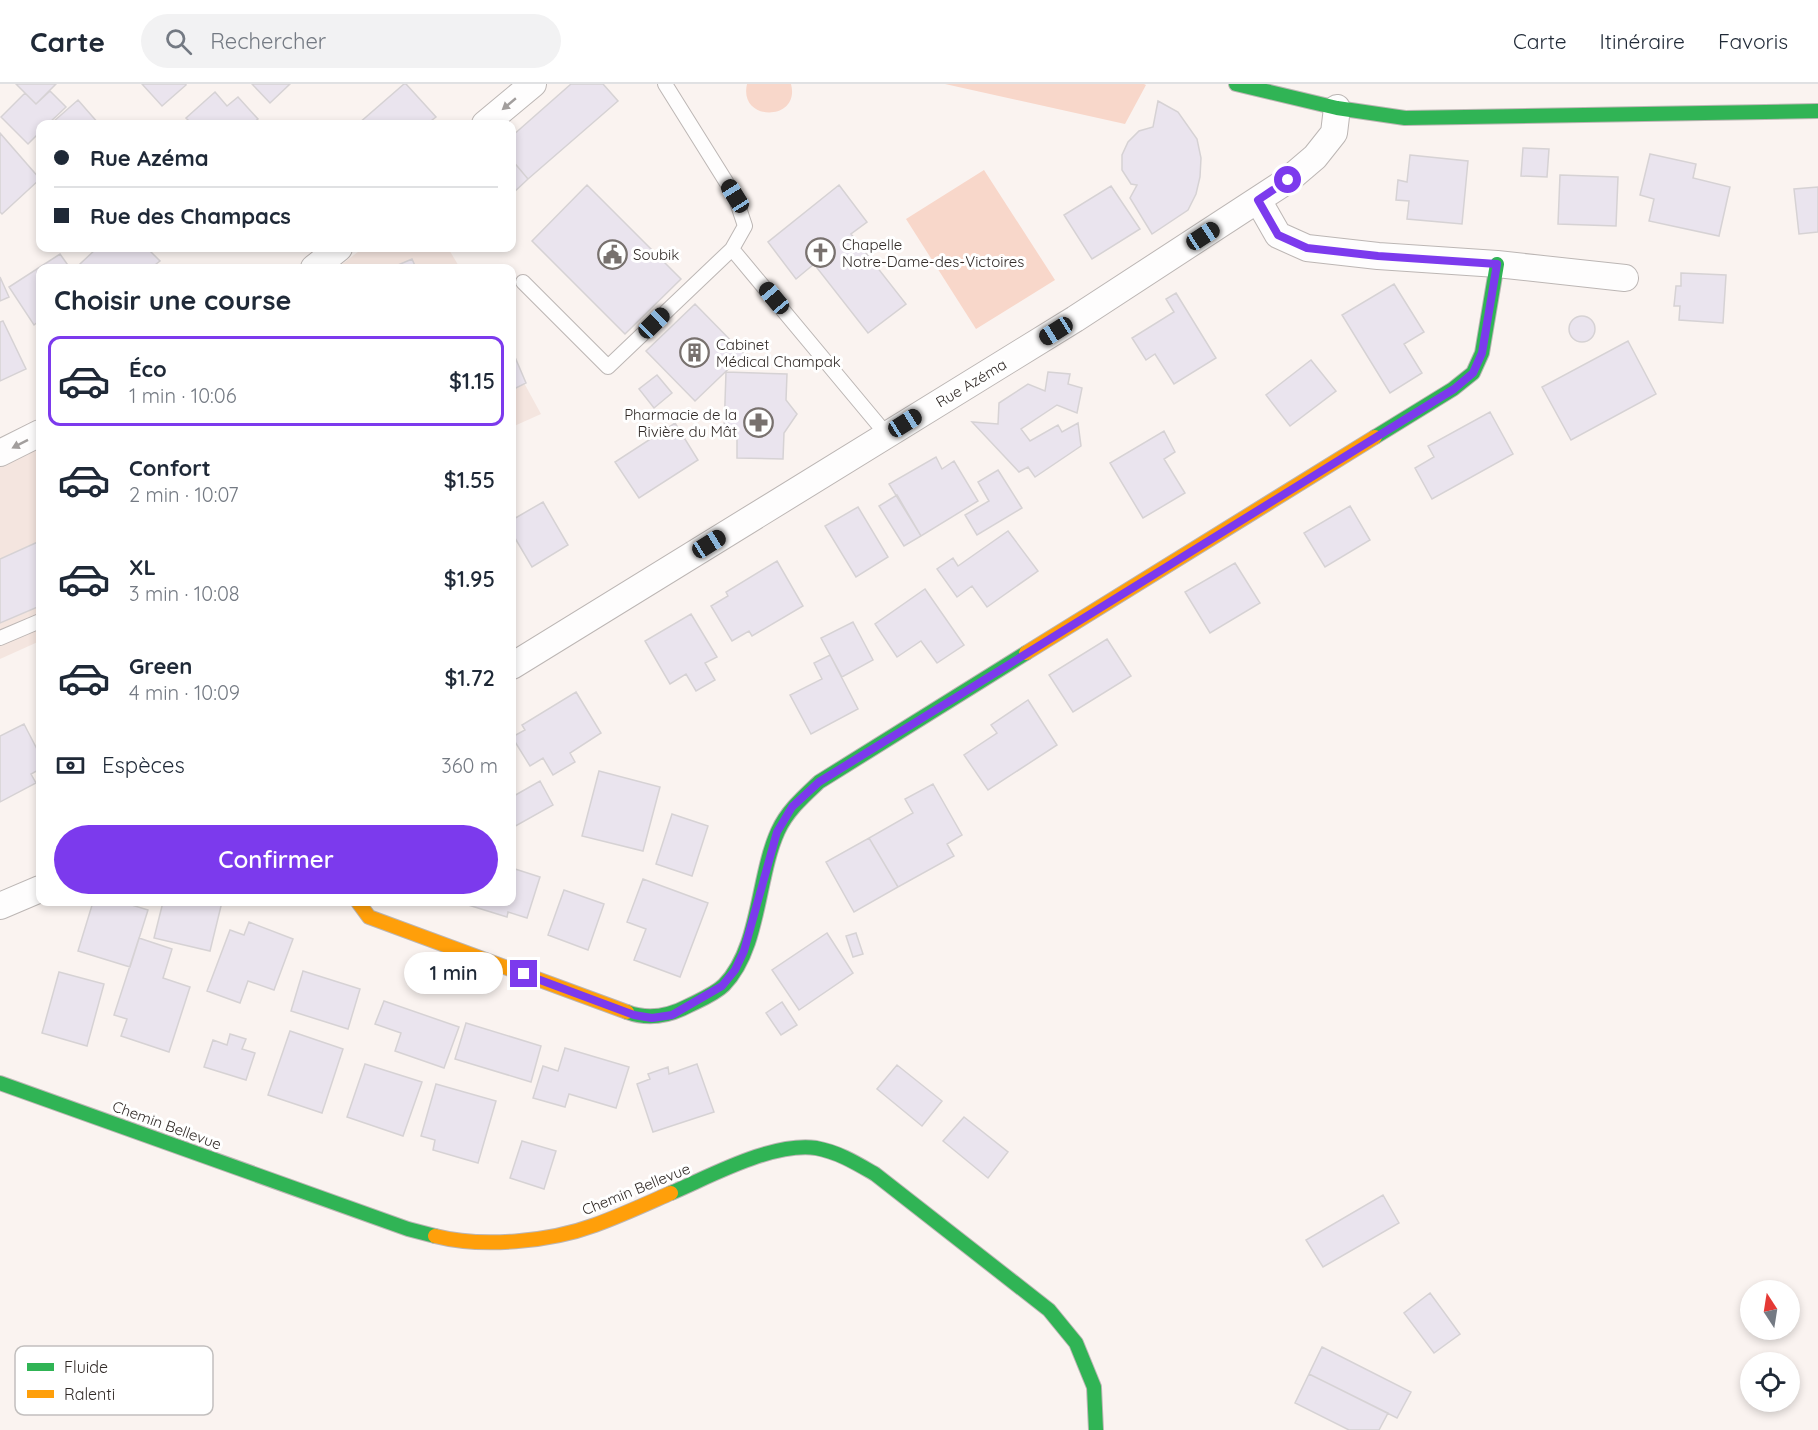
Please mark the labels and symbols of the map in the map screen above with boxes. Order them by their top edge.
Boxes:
one-way arrow [502,97,517,110]
route start [1274,166,1301,193]
car [718,176,752,216]
car [1183,219,1223,253]
place label: Chapelle Notre-Dame-des-Victoires [842,235,1024,271]
church icon: Chapelle Notre-Dame-des-Victoires [805,237,837,269]
public building icon: Soubik [596,238,628,270]
place label: Soubik [633,245,679,264]
car [756,278,792,318]
car [635,304,673,342]
car [1036,314,1076,348]
place label: Cabinet Médical Champak [716,335,841,371]
building icon: Cabinet Médical Champak [679,337,711,369]
street label: Rue Azéma [932,355,1010,411]
place label: Pharmacie de la Rivière du Mât [624,405,737,441]
car [885,406,925,440]
pharmacy icon: Pharmacie de la Rivière du Mât [742,407,774,439]
one-way arrow [12,439,29,448]
car [689,527,729,561]
callout: 1 min [404,953,503,995]
route end [510,960,537,987]
street label: Chemin Bellevue [110,1096,224,1154]
street label: Chemin Bellevue [579,1159,693,1219]
north arrow [1740,1280,1800,1340]
legend [15,1346,213,1415]
text: Fluide [64,1357,108,1377]
text: Ralenti [64,1384,115,1404]

